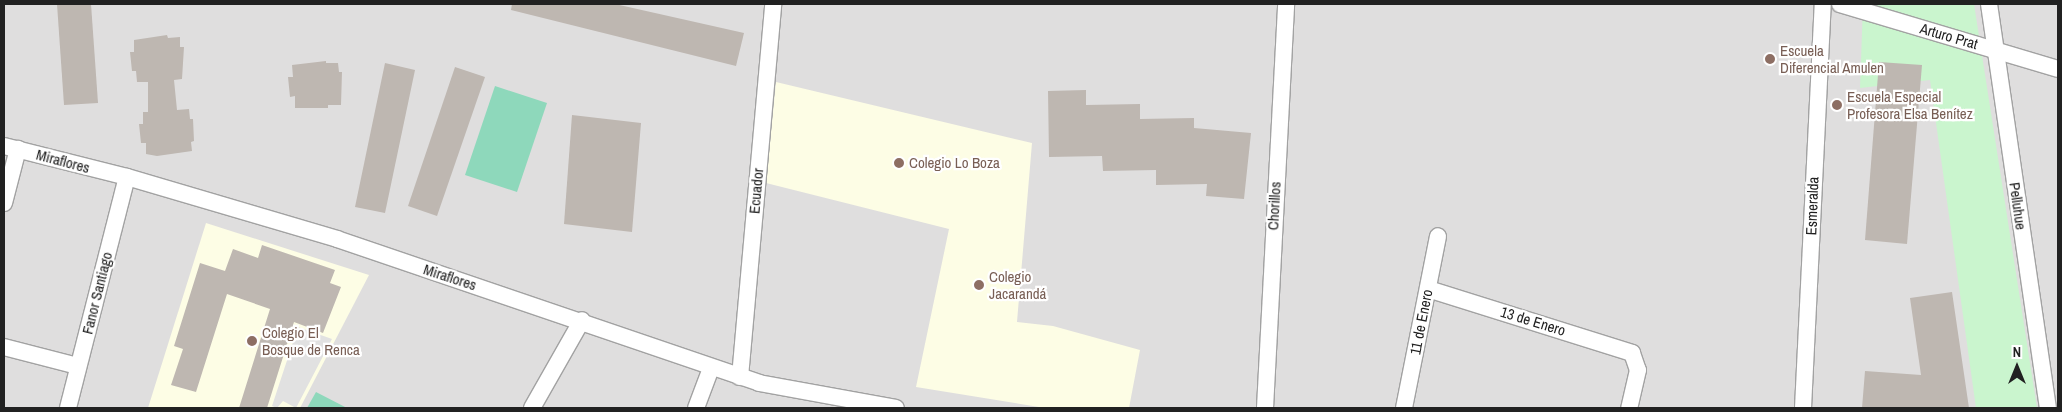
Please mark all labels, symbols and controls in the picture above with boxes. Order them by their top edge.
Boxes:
street label: Arturo Prat [1918,19,1980,53]
place label: Escuela Diferencial Amulen [1780,41,1885,76]
marker: Escuela Diferencial Amulen [1764,53,1776,65]
place label: Escuela Especial Profesora Elsa Benítez [1847,87,1973,122]
marker: Escuela Especial Profesora Elsa Benítez [1831,99,1843,111]
street label: Miraflores [34,145,92,177]
place label: Colegio Lo Boza [909,154,1000,172]
marker: Colegio Lo Boza [893,157,905,169]
street label: Ecuador [745,167,767,215]
street label: Esmeralda [1802,176,1822,236]
street label: Chorillos [1264,181,1284,231]
street label: Pelluhue [2006,181,2030,231]
street label: Fanor Santiago [78,250,116,336]
street label: Miraflores [421,260,479,294]
place label: Colegio Jacarandá [989,267,1046,302]
marker: Colegio Jacarandá [973,279,985,291]
street label: 11 de Enero [1406,288,1436,356]
street label: 13 de Enero [1498,303,1568,339]
place label: Colegio El Bosque de Renca [262,323,360,358]
marker: Colegio El Bosque de Renca [246,335,258,347]
north arrow [1992,342,2042,392]
text: N [2013,343,2021,361]

